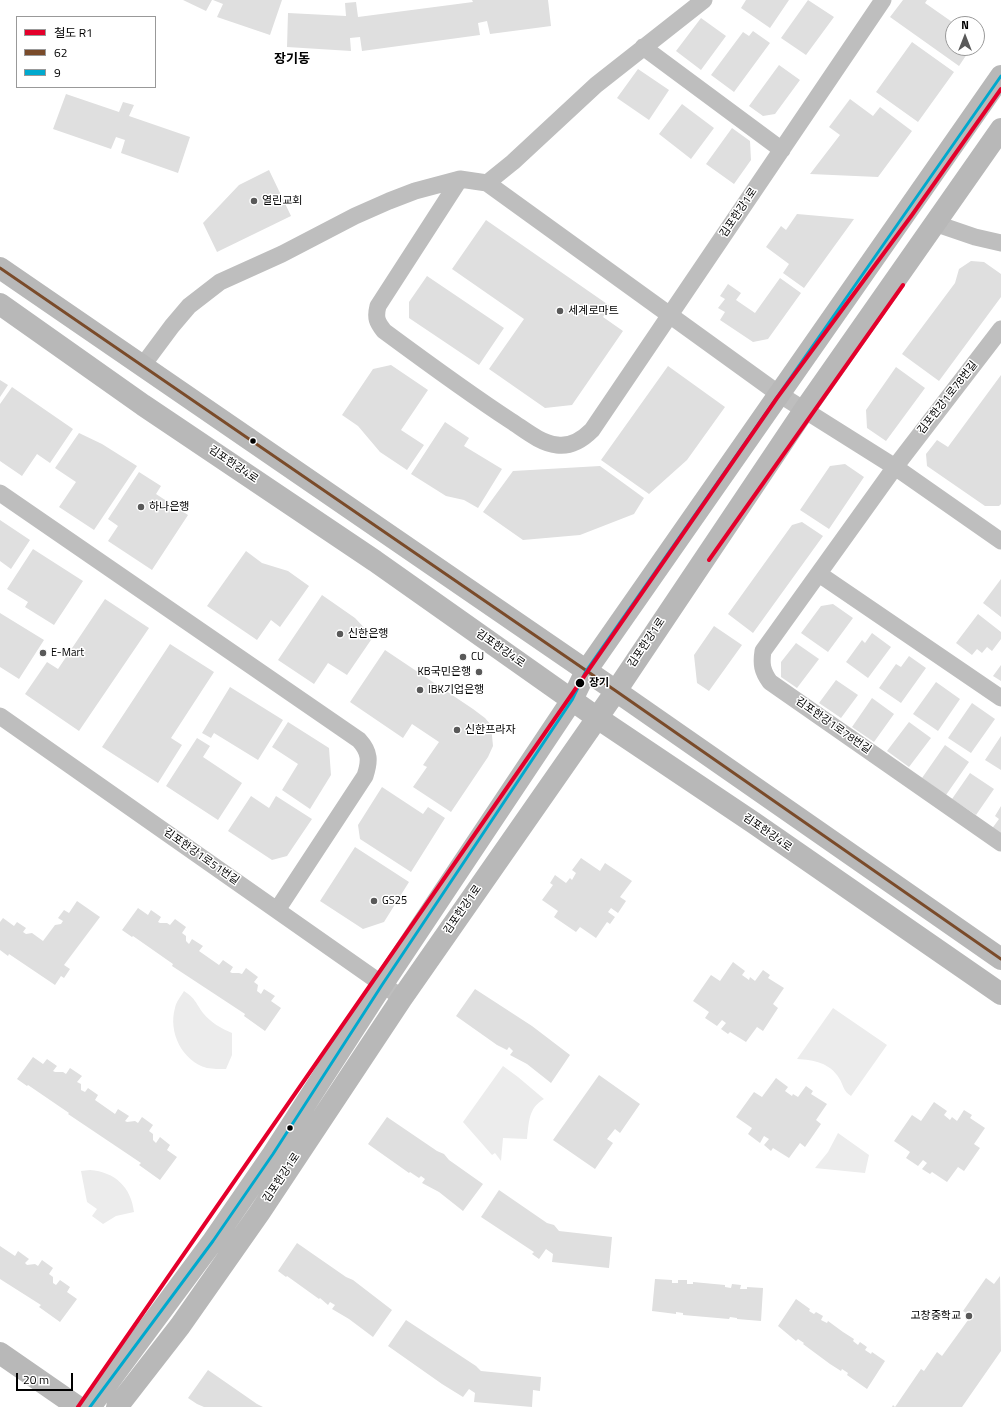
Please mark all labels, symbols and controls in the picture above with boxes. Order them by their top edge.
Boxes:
legend [16,16,156,88]
north arrow [945,16,985,56]
text: N [961,17,969,33]
text: 철도 R1 [54,23,93,42]
text: 62 [54,43,67,62]
district label: 장기동 [274,52,310,68]
text: 9 [54,63,61,82]
street label: 김포한강1로 [718,186,760,240]
place label: 열린교회 [262,194,302,208]
marker: 열린교회 [249,196,259,206]
place label: 세계로마트 [568,304,619,318]
marker: 세계로마트 [555,306,565,316]
street label: 김포한강1로78번길 [915,359,981,437]
unlabelled marker [248,436,258,446]
street label: 김포한강4로 [206,444,260,486]
place label: 하나은행 [149,500,189,514]
marker: 하나은행 [136,502,146,512]
street label: 김포한강1로 [626,616,668,670]
place label: 신한은행 [348,627,388,641]
street label: 김포한강4로 [473,627,527,671]
marker: 신한은행 [335,629,345,639]
place label: E-Mart [51,646,84,660]
marker: E-Mart [38,648,48,658]
place label: CU [471,650,484,664]
marker: CU [458,652,468,662]
place label: KB국민은행 [417,665,471,679]
marker: KB국민은행 [474,667,484,677]
place label: 장기 [589,676,609,690]
marker: 장기 [574,677,586,689]
place label: IBK기업은행 [428,683,484,697]
marker: IBK기업은행 [415,685,425,695]
street label: 김포한강1로78번길 [793,695,873,757]
place label: 신한프라자 [465,723,516,737]
marker: 신한프라자 [452,725,462,735]
street label: 김포한강4로 [740,811,794,855]
street label: 김포한강1로51번길 [161,826,241,888]
street label: 김포한강1로 [441,883,485,937]
place label: GS25 [382,894,407,908]
marker: GS25 [369,896,379,906]
unlabelled marker [285,1123,295,1133]
street label: 김포한강1로 [261,1151,303,1205]
place label: 고창중학교 [910,1309,961,1323]
marker: 고창중학교 [964,1311,974,1321]
scale bar [18,1365,75,1391]
text: 20 m [23,1370,49,1389]

